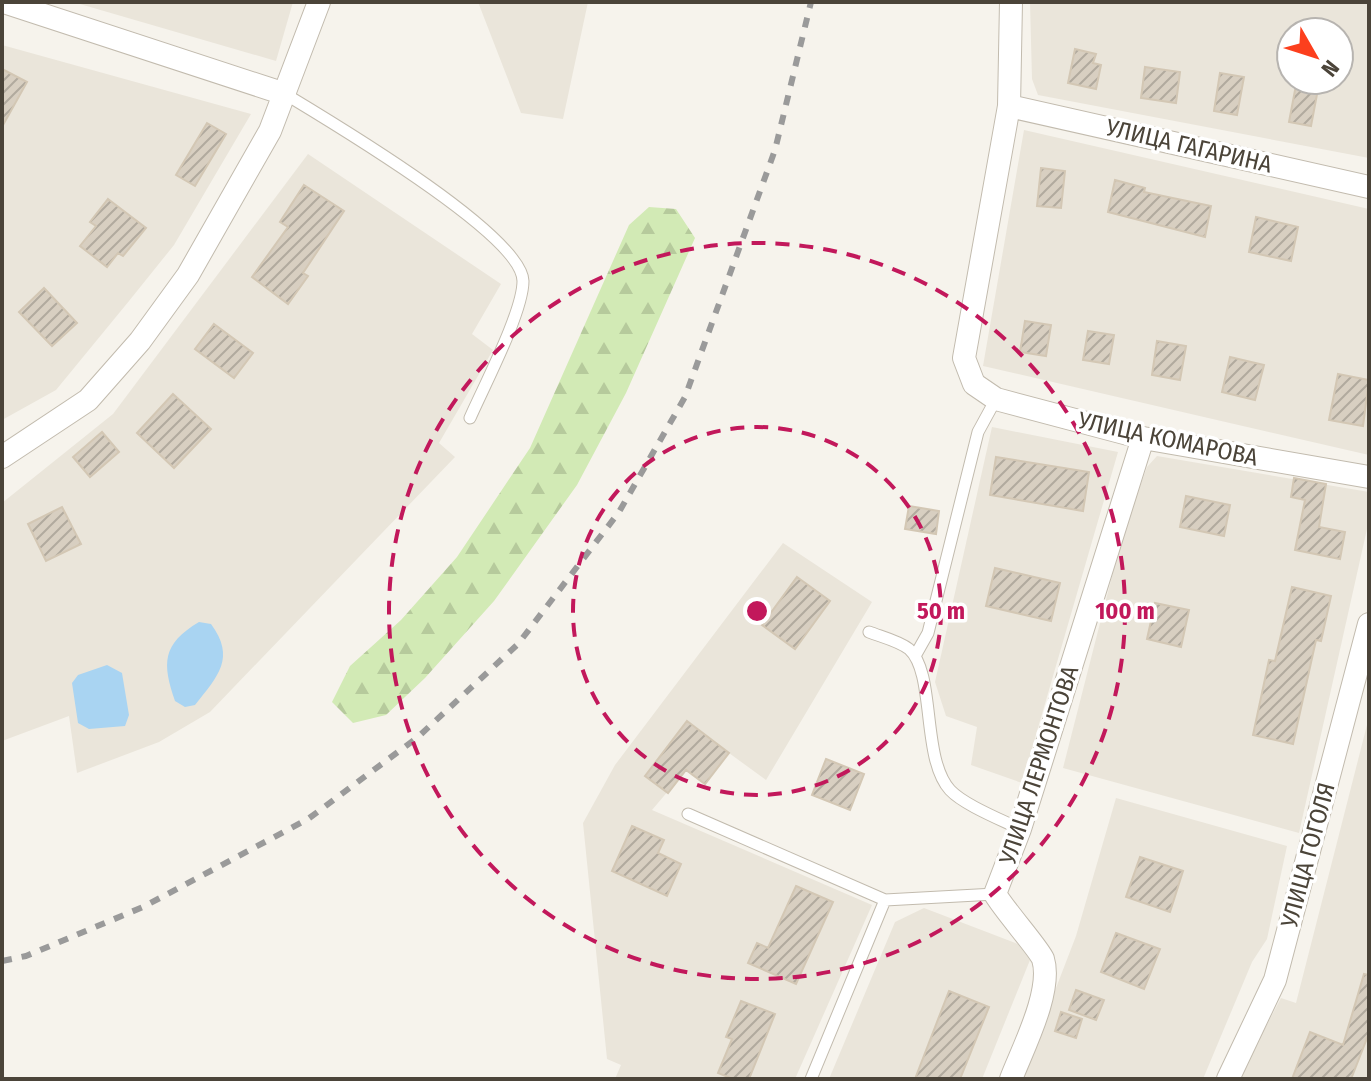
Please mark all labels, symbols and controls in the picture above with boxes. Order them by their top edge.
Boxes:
north arrow [1275,16,1355,96]
text: N [1316,55,1345,82]
street label: УЛИЦА ГАГАРИНА [1102,113,1275,179]
street label: УЛИЦА КОМАРОВА [1075,406,1261,472]
centre of rings [743,597,771,625]
text: 50 m [917,597,965,625]
text: 100 m [1095,597,1155,625]
street label: УЛИЦА ЛЕРМОНТОВА [993,662,1084,869]
street label: УЛИЦА ГОГОЛЯ [1275,779,1341,931]

